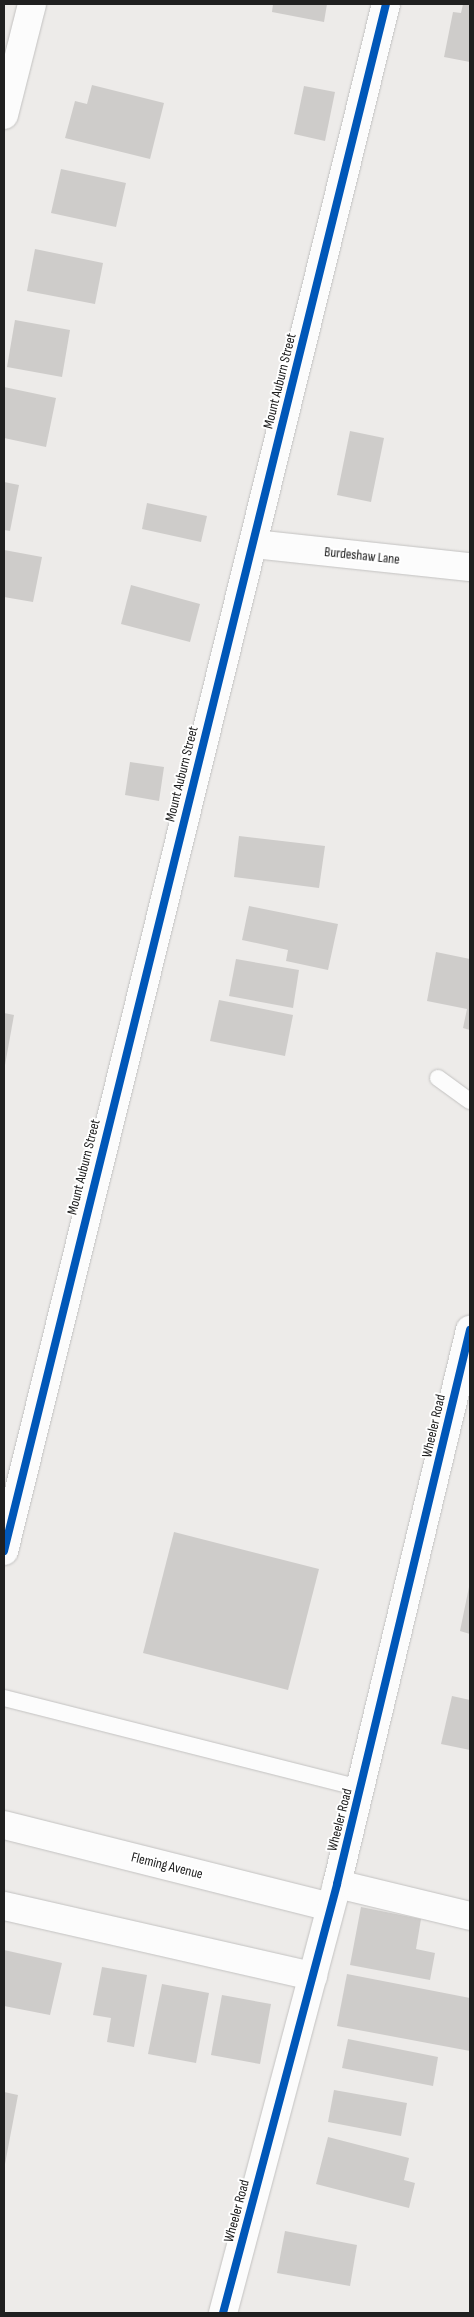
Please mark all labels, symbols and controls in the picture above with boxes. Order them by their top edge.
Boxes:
street label: Mount Auburn Street [260,331,300,431]
street label: Burdeshaw Lane [323,544,401,568]
street label: Mount Auburn Street [162,724,202,824]
street label: Mount Auburn Street [64,1117,104,1217]
street label: Wheeler Road [419,1393,449,1459]
street label: Wheeler Road [324,1787,356,1853]
street label: Fleming Avenue [129,1849,205,1883]
street label: Wheeler Road [221,2178,253,2244]

